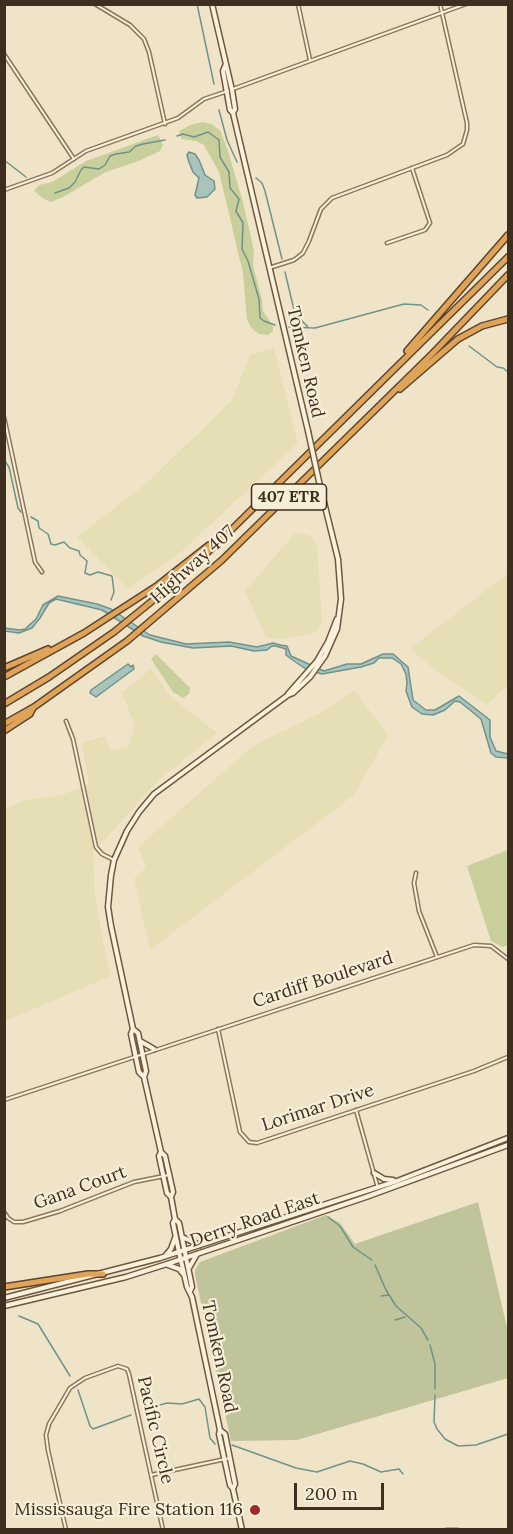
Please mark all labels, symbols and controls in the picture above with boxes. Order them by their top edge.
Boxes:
street label: Tomken Road [282,304,328,420]
road number: 407 ETR [252,484,326,510]
street label: Highway 407 [146,521,240,609]
street label: Cardiff Boulevard [250,947,396,1013]
street label: Lorimar Drive [259,1080,377,1136]
street label: Gana Court [31,1161,129,1215]
street label: Derry Road East [187,1188,323,1252]
street label: Tomken Road [197,1299,241,1415]
street label: Pacific Circle [132,1374,178,1486]
scale bar [297,1471,387,1509]
text: 200 m [305,1482,358,1505]
place label: Mississauga Fire Station 116 [14,1499,243,1521]
marker: Mississauga Fire Station 116 [248,1503,262,1517]

